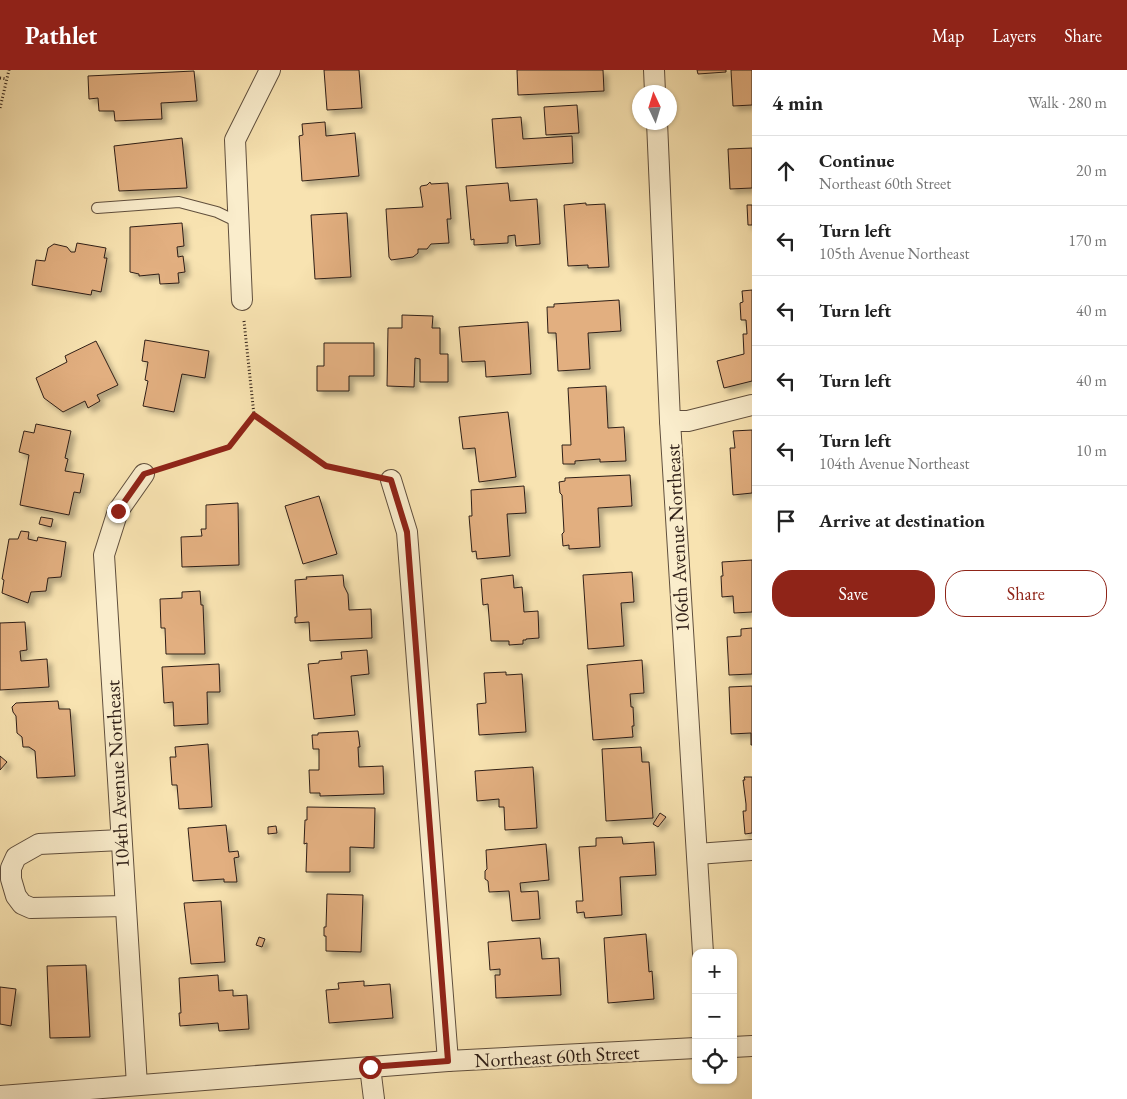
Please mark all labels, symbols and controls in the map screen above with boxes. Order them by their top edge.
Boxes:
text: Pathlet [25,20,97,51]
text: Map [932,24,964,47]
text: Layers [992,24,1036,47]
text: Share [1064,24,1102,47]
north arrow [632,85,677,130]
text: 4 min [772,89,823,116]
text: Walk · 280 m [1028,92,1107,113]
text: Continue [819,148,894,173]
icon: ahead [772,157,800,185]
text: 20 m [1076,160,1107,181]
text: Northeast 60th Street [819,173,951,194]
text: Turn left [819,218,891,243]
icon: left [772,227,800,255]
text: 170 m [1068,230,1107,251]
text: 105th Avenue Northeast [819,243,970,264]
icon: left [772,297,800,325]
text: Turn left [819,298,891,323]
text: 40 m [1076,300,1107,321]
icon: left [772,367,800,395]
text: Turn left [819,368,891,393]
text: 40 m [1076,370,1107,391]
text: Turn left [819,428,891,453]
icon: left [772,437,800,465]
text: 10 m [1076,440,1107,461]
street label: 106th Avenue Northeast [659,443,695,633]
text: 104th Avenue Northeast [819,453,970,474]
route end [107,500,130,523]
icon: arrive [772,507,800,535]
text: Arrive at destination [819,508,985,533]
button: Save [772,570,935,617]
button: Share [945,570,1107,617]
street label: 104th Avenue Northeast [99,679,135,869]
map controls [692,949,737,1084]
button: + [692,949,737,994]
button: − [692,994,737,1039]
street label: Northeast 60th Street [474,1039,641,1073]
button: locate [692,1039,737,1084]
route start [359,1056,382,1079]

